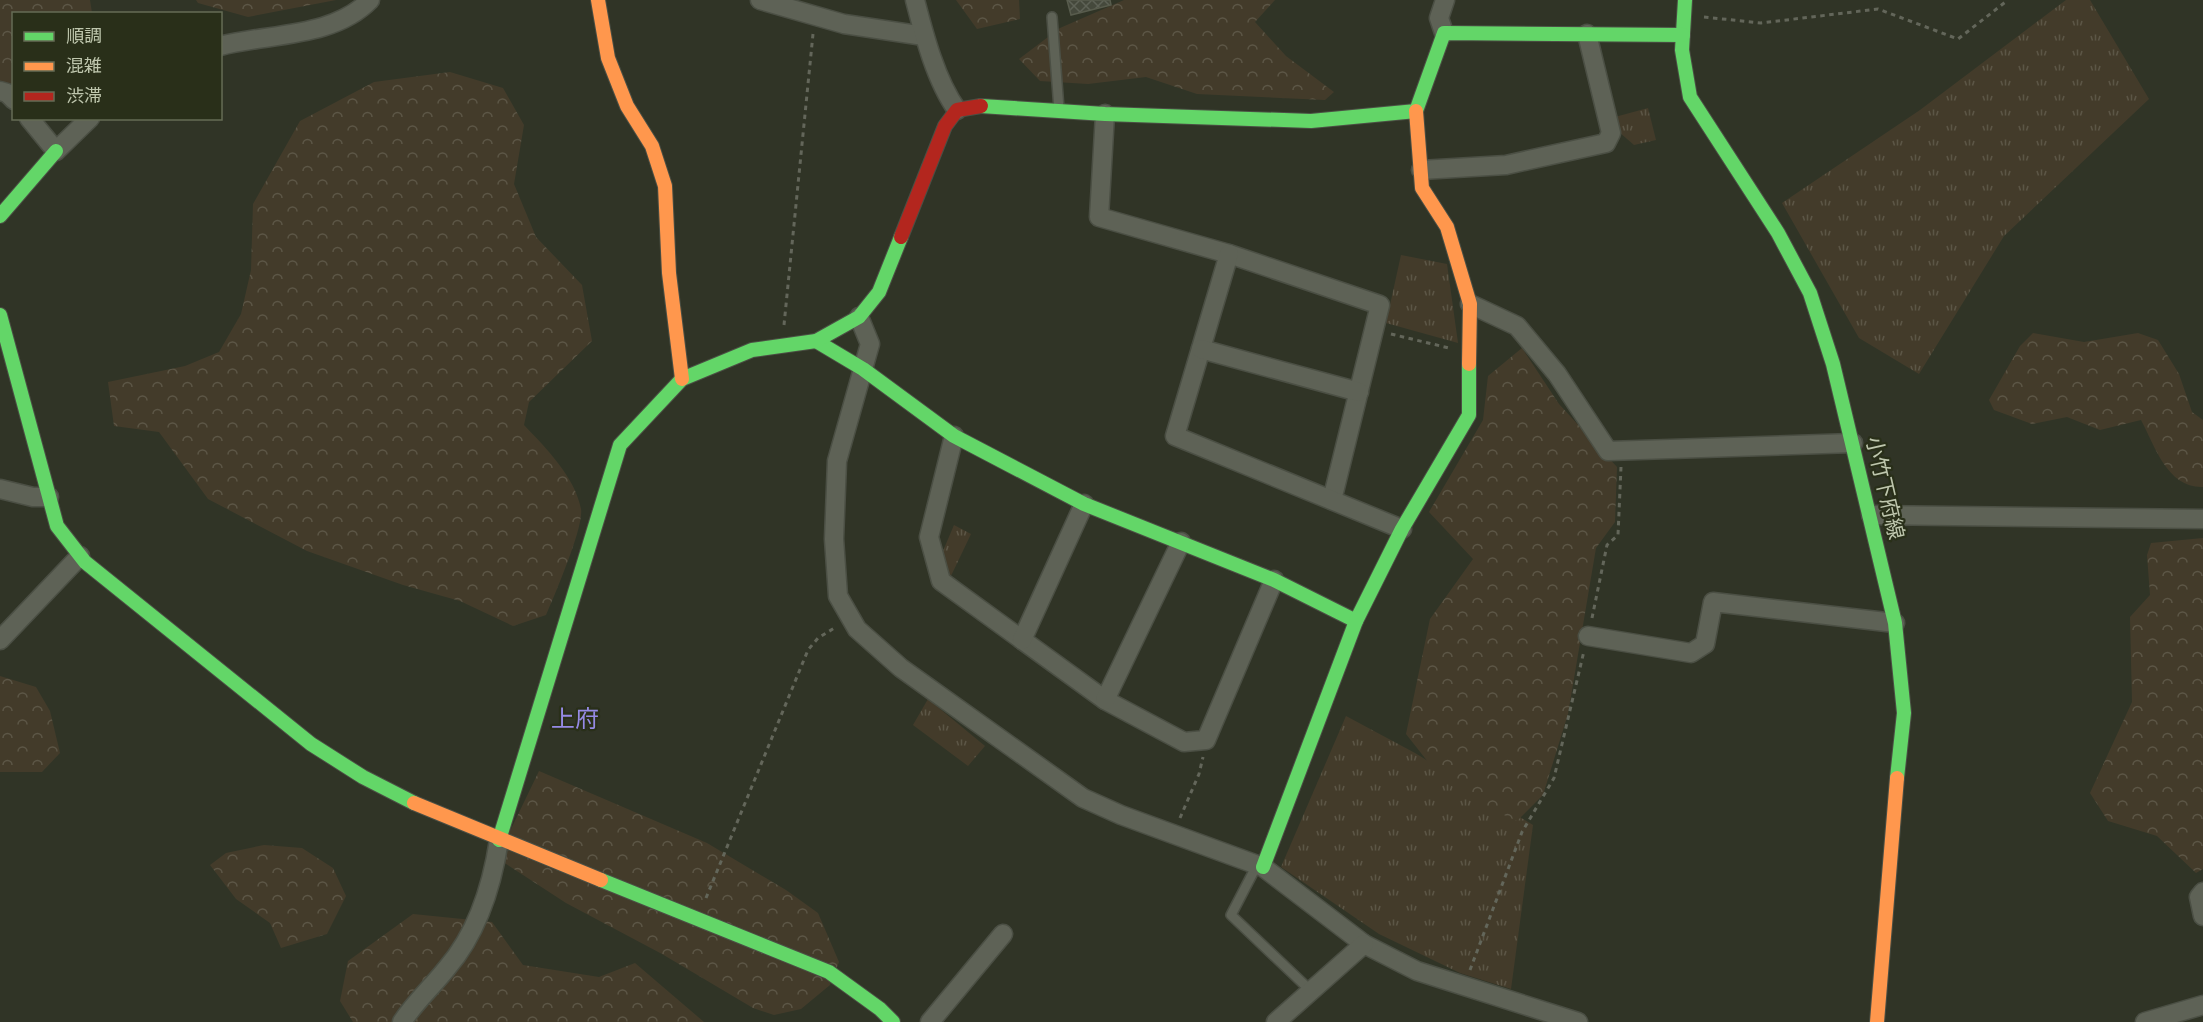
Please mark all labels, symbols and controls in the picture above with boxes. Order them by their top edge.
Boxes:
legend [12,12,222,120]
text: 順調 [66,25,102,46]
text: 混雑 [66,55,102,76]
text: 渋滞 [66,85,102,106]
street label: 小竹下府線 [1862,434,1909,542]
district label: 上府 [551,705,599,732]

